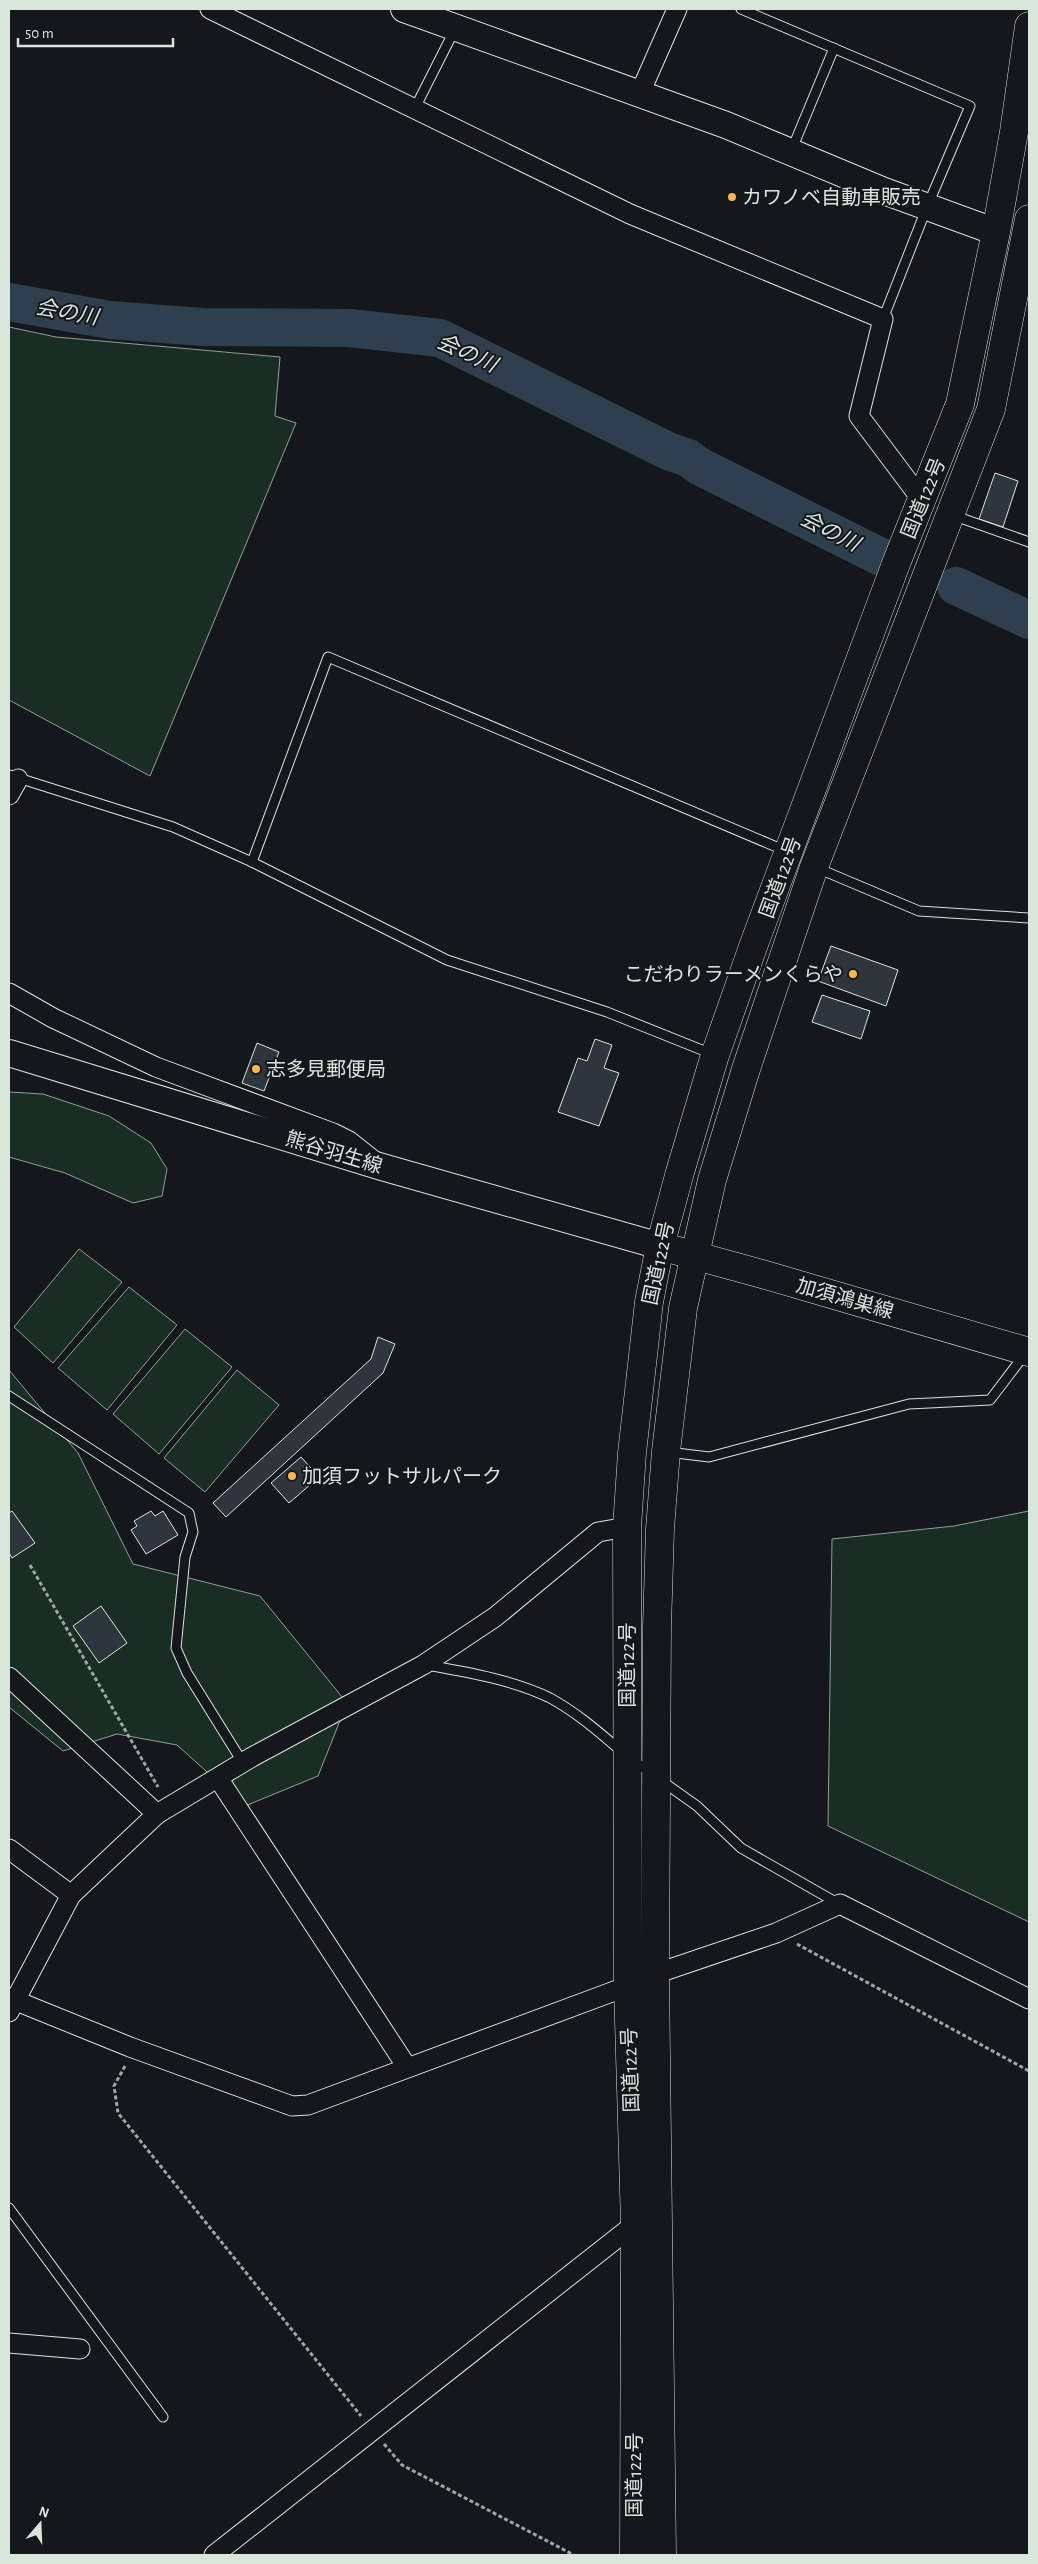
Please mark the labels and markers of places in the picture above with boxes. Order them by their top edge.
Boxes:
place label: カワノベ自動車販売 [742,187,921,208]
marker: カワノベ自動車販売 [726,191,738,203]
place label: こだわりラーメンくらや [624,964,843,985]
marker: こだわりラーメンくらや [847,968,859,980]
place label: 志多見郵便局 [266,1059,386,1080]
marker: 志多見郵便局 [250,1063,262,1075]
place label: 加須フットサルパーク [302,1466,502,1487]
marker: 加須フットサルパーク [286,1470,298,1482]

